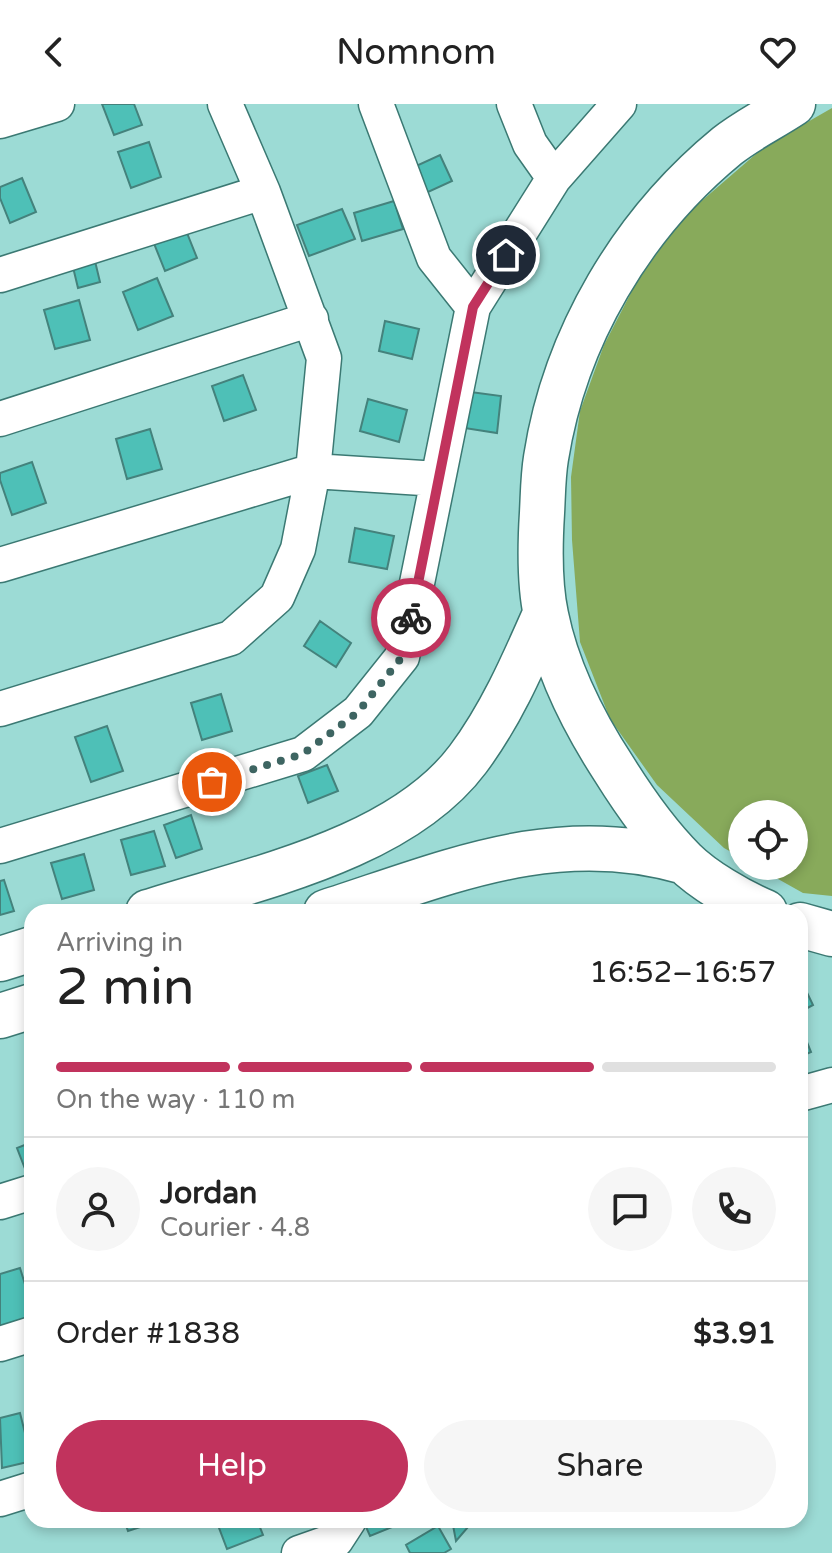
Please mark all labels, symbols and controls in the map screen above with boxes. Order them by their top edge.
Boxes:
icon: back [32,30,76,74]
icon: heart [756,30,800,74]
text: Nomnom [336,31,496,74]
pin [472,221,540,289]
icon: home [484,233,528,277]
courier [371,578,451,658]
icon: bike [389,596,433,640]
pin [178,748,246,816]
icon: bag [190,760,234,804]
map controls [728,800,808,880]
button: locate [728,800,808,880]
text: Arriving in [56,927,183,958]
text: 16:52–16:57 [589,954,776,991]
text: 2 min [56,956,195,1019]
text: On the way · 110 m [56,1084,295,1115]
button: person [56,1167,140,1251]
button: chat [588,1167,672,1251]
button: phone [692,1167,776,1251]
text: Jordan [160,1175,257,1212]
text: Courier · 4.8 [160,1212,310,1243]
text: Order #1838 [56,1315,240,1352]
text: $3.91 [693,1315,776,1352]
button: Help [56,1420,408,1512]
button: Share [424,1420,776,1512]

